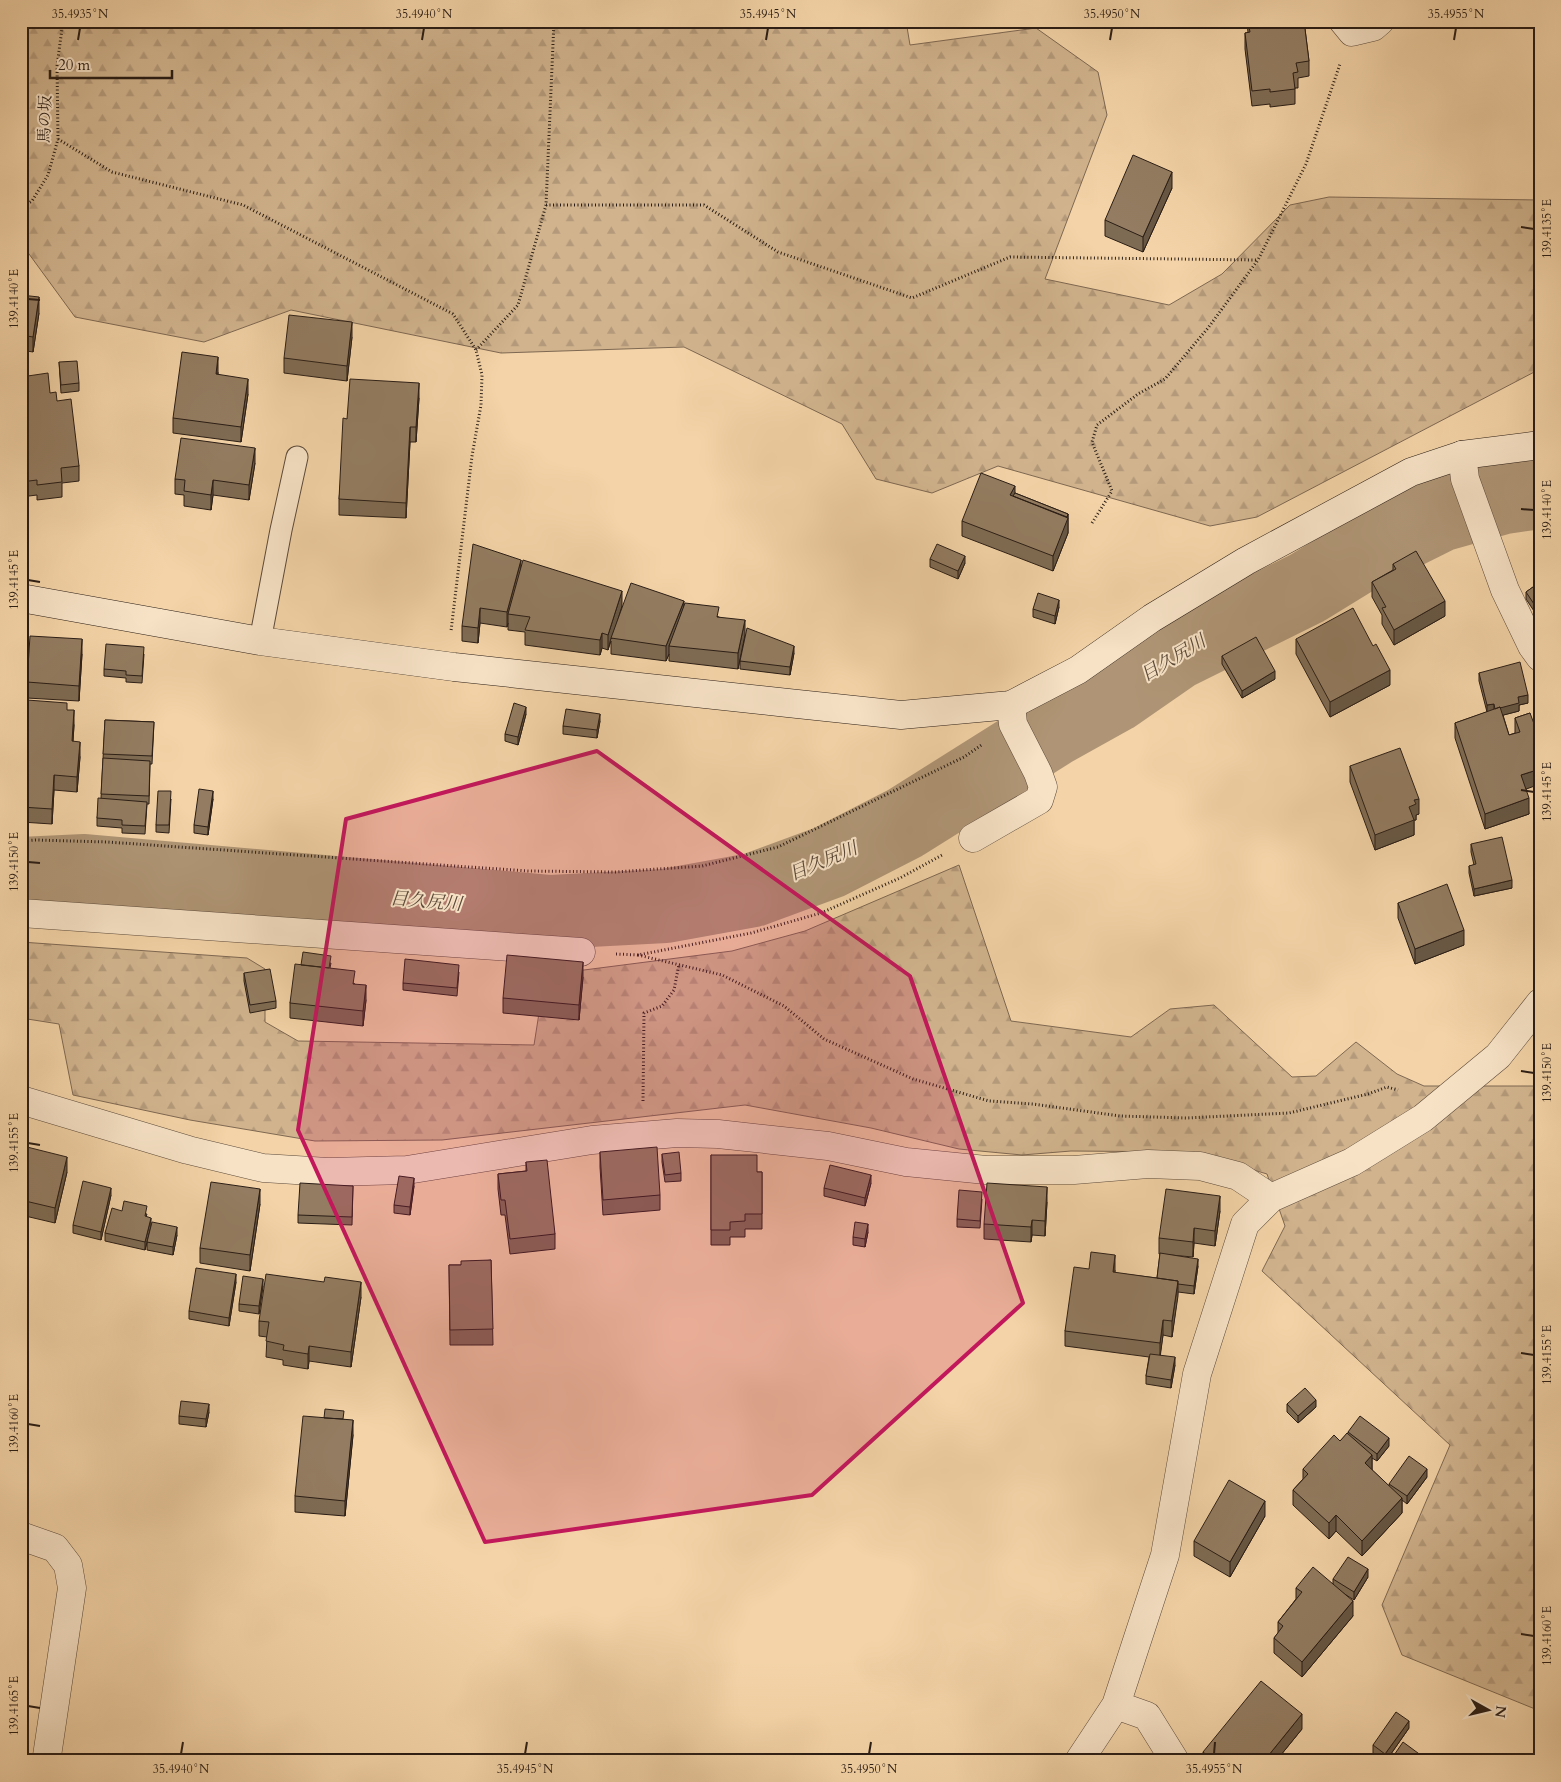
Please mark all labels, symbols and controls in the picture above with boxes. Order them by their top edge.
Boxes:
text: 35.4935°N [52,6,109,22]
text: 35.4940°N [396,6,453,22]
text: 35.4945°N [740,6,797,22]
text: 35.4950°N [1084,6,1141,22]
text: 35.4955°N [1428,6,1485,22]
scale bar [50,48,172,80]
text: 20 m [58,55,90,75]
street label: 馬の坂 [33,95,57,143]
text: 139.4135°E [1539,199,1555,259]
text: 139.4140°E [6,269,22,329]
text: 139.4140°E [1539,480,1555,540]
text: 139.4145°E [6,550,22,610]
water label: 目久尻川 [1136,628,1212,688]
text: 139.4145°E [1539,762,1555,822]
text: 139.4150°E [6,832,22,892]
water label: 目久尻川 [785,835,863,887]
water label: 目久尻川 [389,886,465,917]
text: 139.4150°E [1539,1043,1555,1103]
text: 139.4155°E [6,1113,22,1173]
text: 139.4155°E [1539,1325,1555,1385]
text: 139.4160°E [6,1394,22,1454]
text: 139.4160°E [1539,1606,1555,1666]
text: 139.4165°E [6,1676,22,1736]
north arrow [1464,1684,1514,1734]
text: N [1490,1704,1511,1719]
text: 35.4940°N [153,1761,210,1777]
text: 35.4945°N [497,1761,554,1777]
text: 35.4950°N [841,1761,898,1777]
text: 35.4955°N [1186,1761,1243,1777]

